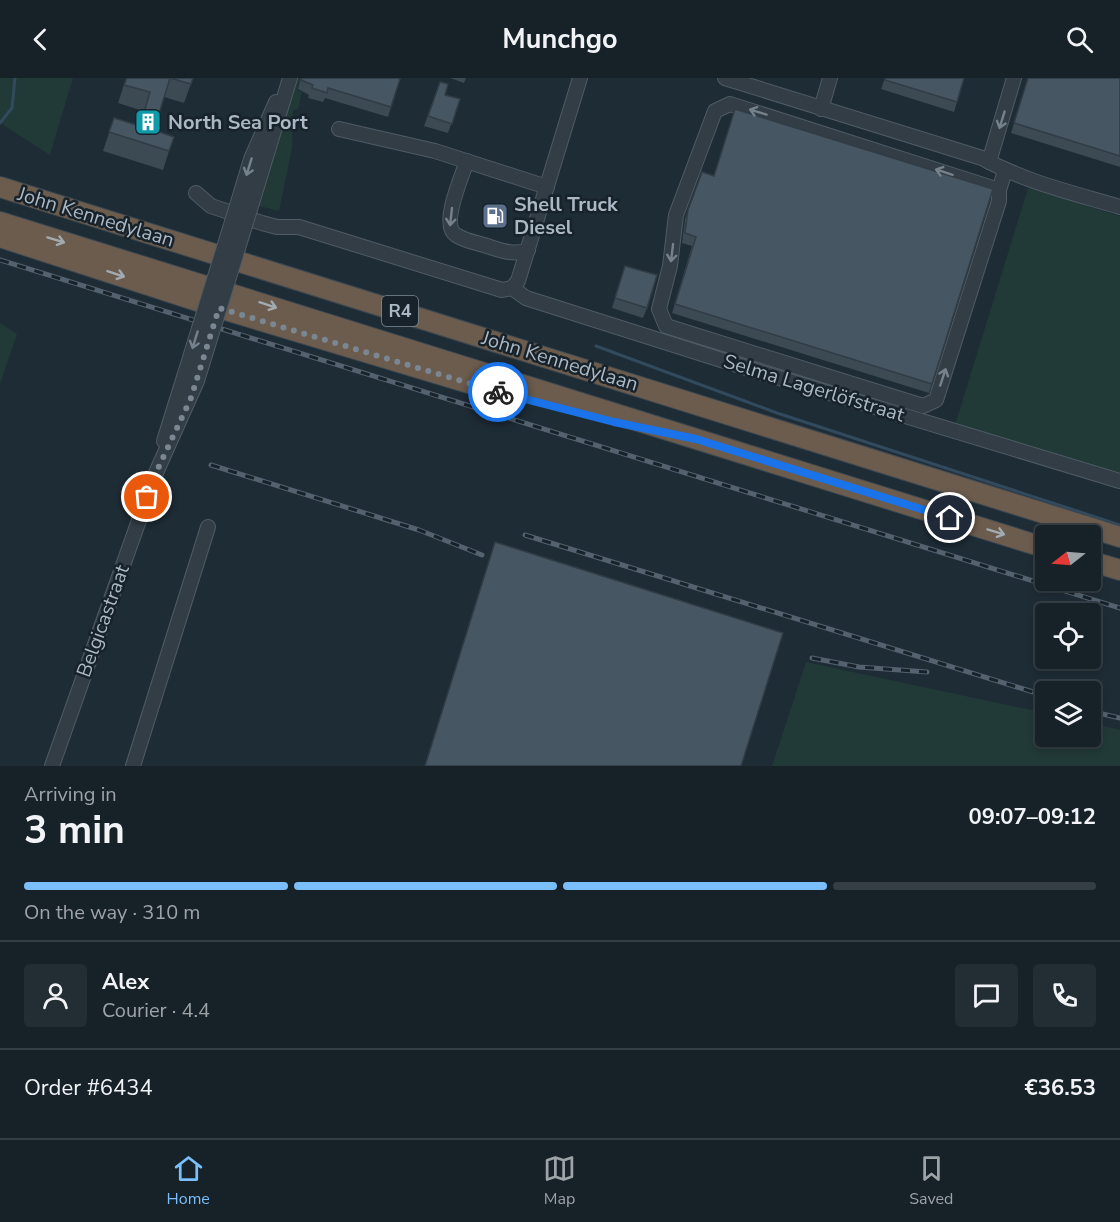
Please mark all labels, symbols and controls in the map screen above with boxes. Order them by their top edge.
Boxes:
text: Munchgo [502,21,618,58]
icon: back [24,23,57,56]
icon: search [1063,23,1096,56]
one-way arrow [749,106,768,117]
building icon: North Sea Port [133,107,163,137]
place label: North Sea Port [168,109,308,136]
one-way arrow [996,110,1007,129]
one-way arrow [243,157,254,176]
one-way arrow [934,166,953,177]
street label: John Kennedylaan [14,180,177,254]
place label: Shell Truck Diesel [514,191,619,241]
fuel station icon: Shell Truck Diesel [480,201,510,231]
one-way arrow [445,207,456,226]
one-way arrow [46,235,65,246]
one-way arrow [666,243,677,262]
one-way arrow [106,269,125,280]
road number: R4 [382,296,418,326]
one-way arrow [258,301,277,312]
street label: John Kennedylaan [478,324,641,398]
one-way arrow [189,330,200,349]
street label: Selma Lagerlöfstraat [720,348,909,429]
courier [468,362,528,422]
one-way arrow [939,368,950,387]
icon: bike [482,376,515,409]
pin [121,471,172,522]
icon: bag [130,480,163,513]
pin [924,492,975,543]
icon: home [933,501,966,534]
north arrow [1035,525,1101,591]
map controls [1035,525,1101,747]
one-way arrow [986,527,1005,538]
street label: Belgicastraat [70,560,136,681]
button: locate [1035,603,1101,669]
button: layers [1035,681,1101,747]
text: Arriving in [24,781,117,808]
text: 09:07–09:12 [968,802,1096,832]
text: 3 min [24,804,125,857]
text: On the way · 310 m [24,899,200,926]
button: person [24,964,87,1027]
button: chat [955,964,1018,1027]
button: phone [1033,964,1096,1027]
text: Alex [102,967,149,997]
text: Courier · 4.4 [102,997,210,1024]
text: Order #6434 [24,1073,153,1103]
text: €36.53 [1025,1073,1096,1103]
tab: Home [167,1152,210,1210]
tab: Map [543,1152,576,1210]
tab: Saved [909,1152,953,1210]

